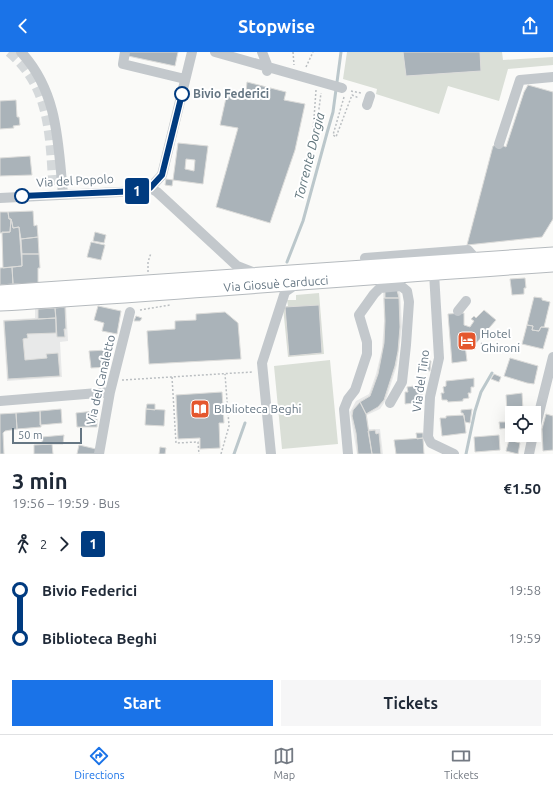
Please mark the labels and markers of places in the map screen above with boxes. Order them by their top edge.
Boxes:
marker: Bivio Federici [174,86,190,102]
place label: Bivio Federici [193,87,269,100]
unlabelled marker [14,188,30,204]
place label: Hotel Ghironi [481,327,520,354]
hotel icon: Hotel Ghironi [456,330,478,352]
library icon: BIblioteca Beghi [189,398,211,420]
place label: BIblioteca Beghi [214,402,302,415]

